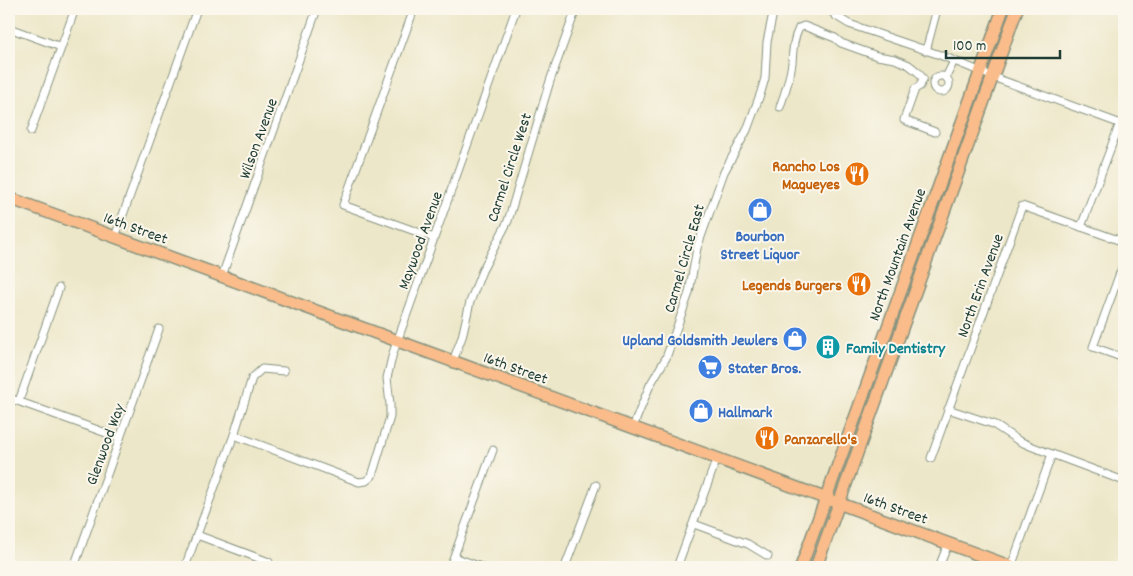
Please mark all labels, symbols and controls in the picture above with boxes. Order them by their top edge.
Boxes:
scale bar [946,28,1059,60]
text: 100 m [953,36,986,58]
street label: Wilson Avenue [234,95,285,183]
street label: Carmel Circle West [482,110,539,225]
place label: Rancho Los Magueyes [772,156,840,197]
restaurant icon: Rancho Los Magueyes [844,161,870,187]
street label: North Mountain Avenue [864,185,933,324]
street label: Maywood Avenue [393,189,450,293]
shop icon: Bourbon Street Liquor [747,197,773,223]
street label: Carmel Circle East [659,202,712,316]
street label: 16th Street [100,207,171,252]
place label: Bourbon Street Liquor [720,226,801,267]
street label: North Erin Avenue [952,231,1011,341]
restaurant icon: Legends Burgers [846,271,872,297]
place label: Legends Burgers [742,275,842,298]
shop icon: Upland Goldsmith Jewlers [782,326,808,352]
place label: Upland Goldsmith Jewlers [622,330,778,353]
building icon: Family Dentistry [815,334,841,360]
place label: Family Dentistry [846,338,947,361]
street label: 16th Street [480,347,551,392]
supermarket icon: Stater Bros. [697,354,723,380]
place label: Stater Bros. [728,358,801,381]
shop icon: Hallmark [688,398,714,424]
street label: Glenwood Way [81,400,132,489]
place label: Hallmark [718,402,773,425]
restaurant icon: Panzarello's [754,425,780,451]
place label: Panzarello's [784,429,858,452]
street label: 16th Street [860,487,931,532]

